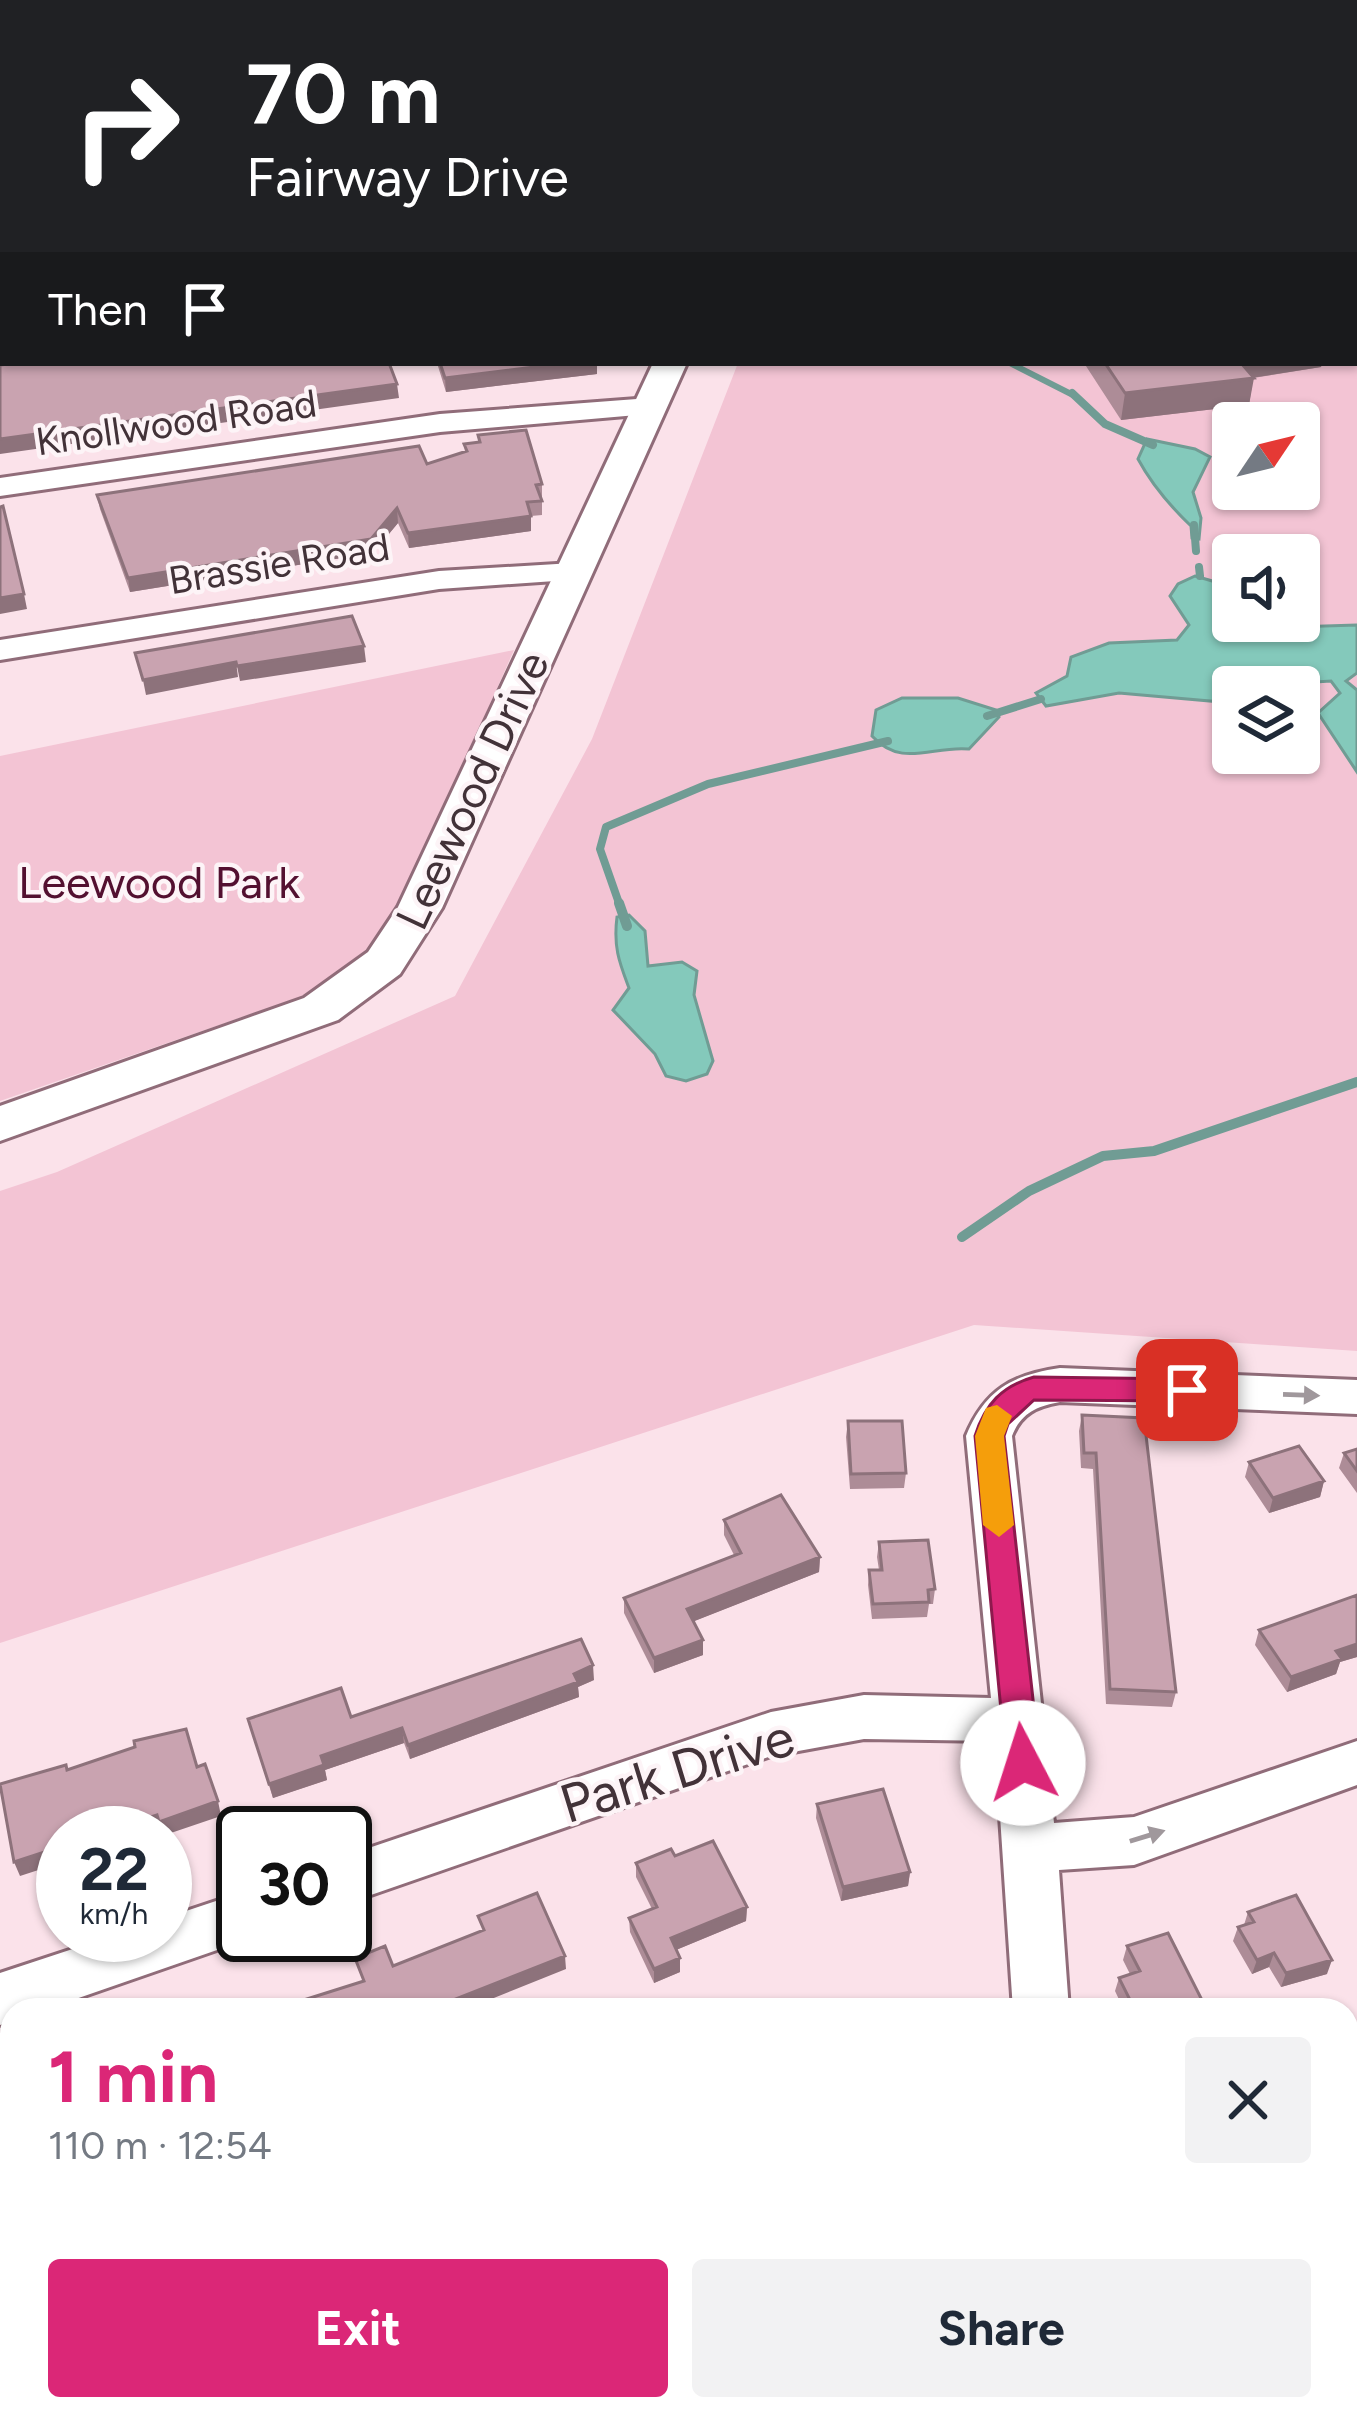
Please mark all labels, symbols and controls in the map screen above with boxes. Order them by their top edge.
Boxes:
text: 70 m [246,43,440,144]
icon: right [48,48,204,204]
text: Fairway Drive [246,145,569,210]
icon: arrive [172,276,238,342]
text: Then [48,282,148,336]
street label: Knollwood Road [33,380,319,465]
north arrow [1212,402,1320,510]
map controls [1212,402,1320,774]
street label: Brassie Road [165,523,393,604]
button: sound [1212,534,1320,642]
street label: Leewood Drive [384,642,560,938]
button: layers [1212,666,1320,774]
park label: Leewood Park [18,855,300,909]
pin [1136,1339,1238,1441]
icon: arrive [1154,1357,1220,1423]
one-way arrow [1283,1385,1321,1404]
position arrow [960,1700,1086,1826]
street label: Park Drive [552,1704,802,1837]
speed limit sign: 30 [216,1806,372,1962]
one-way arrow [1129,1826,1166,1845]
text: 22 [79,1833,149,1905]
text: km/h [80,1895,148,1932]
text: 1 min [48,2034,218,2120]
button: close [1185,2037,1311,2163]
text: 110 m · 12:54 [48,2122,272,2169]
button: Exit [48,2259,668,2397]
button: Share [692,2259,1311,2397]

